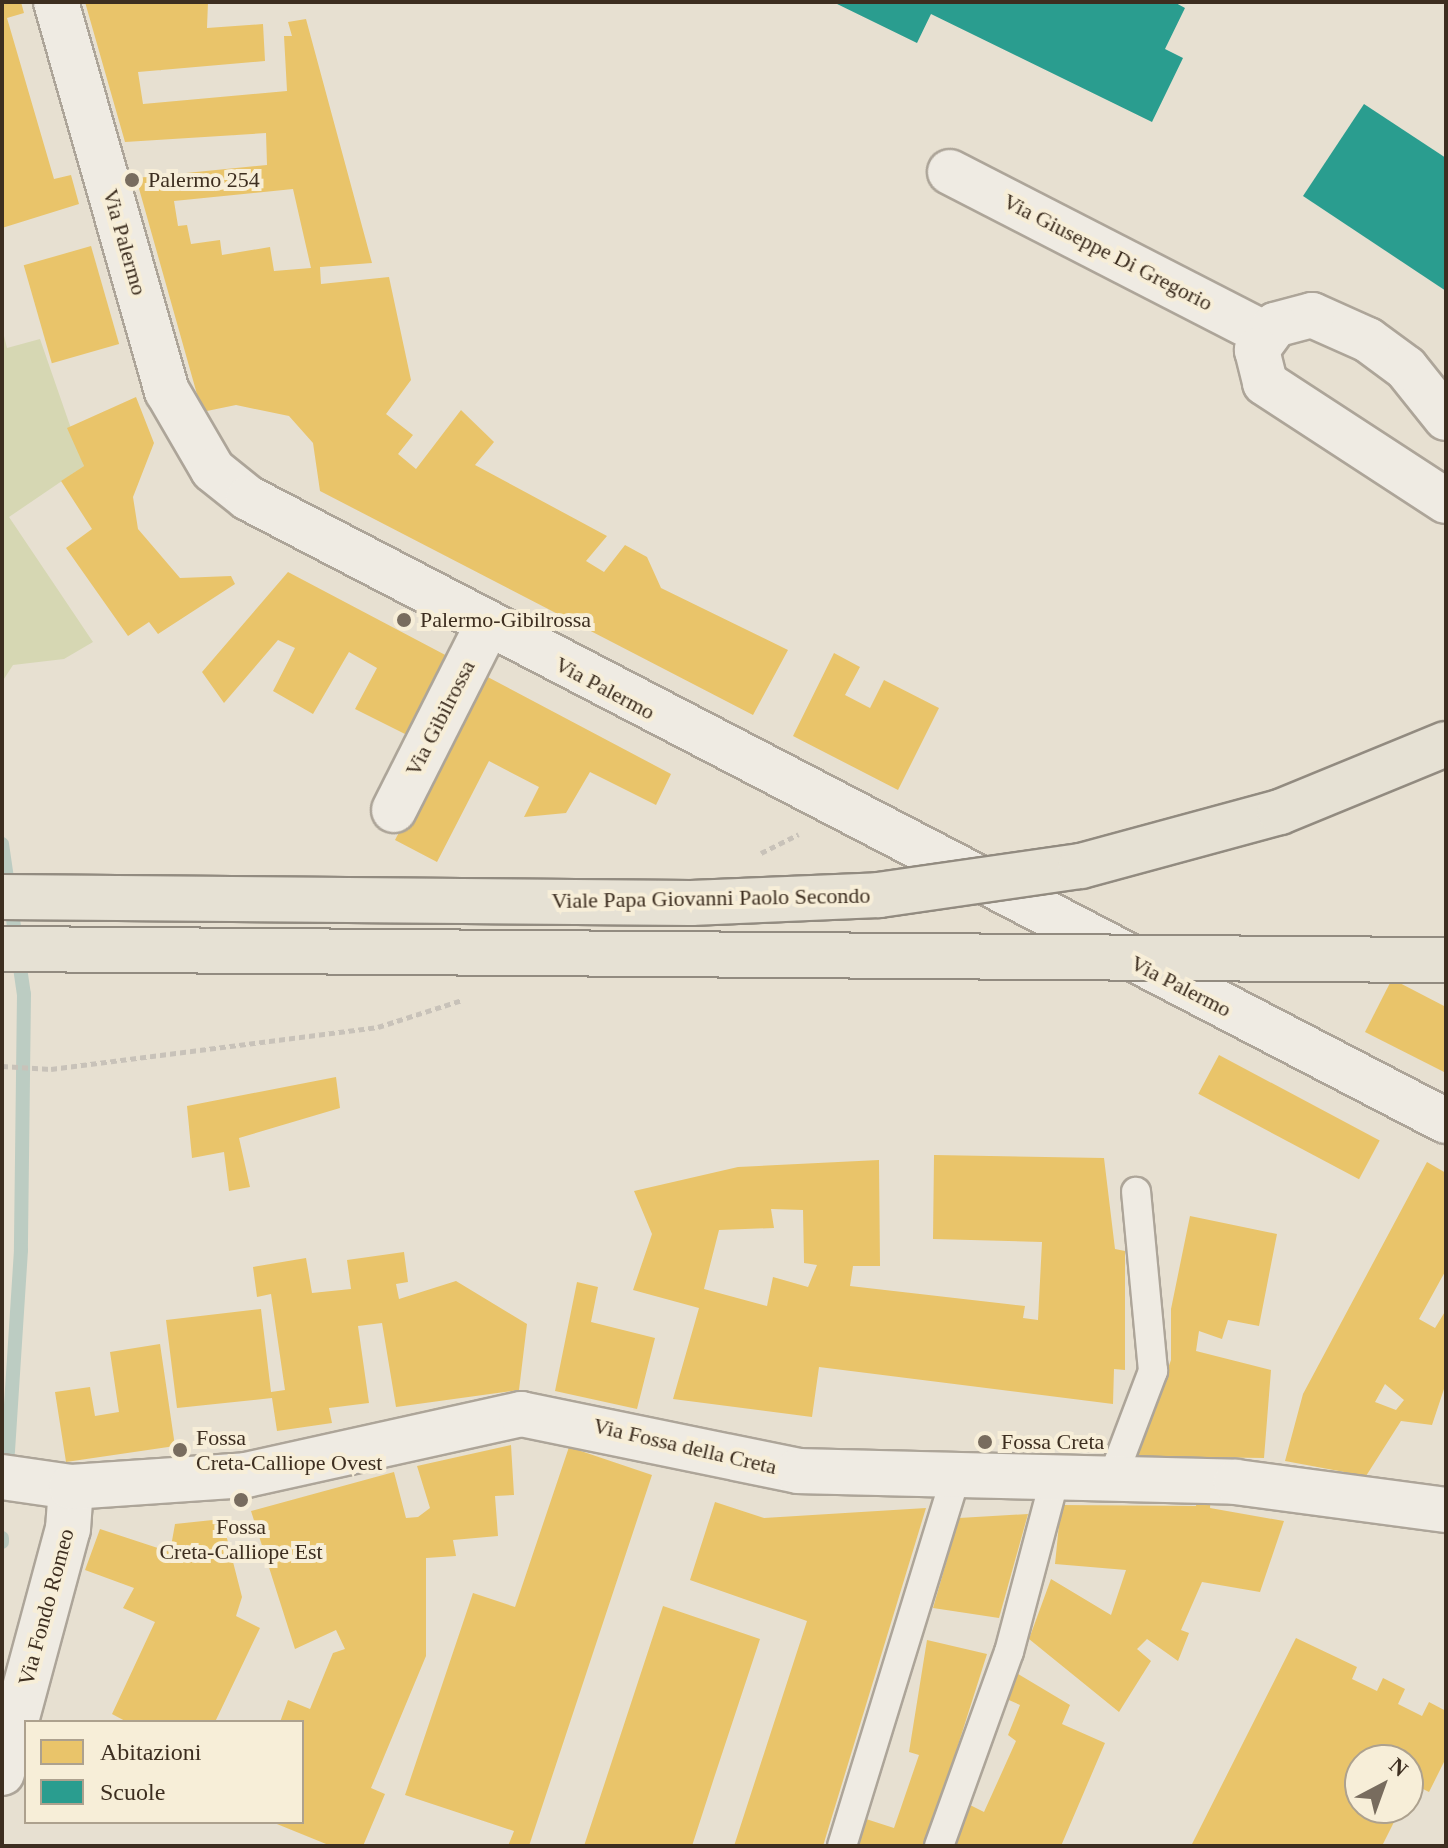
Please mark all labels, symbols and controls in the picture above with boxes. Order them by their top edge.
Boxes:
place label: Palermo 254 [148,167,260,193]
marker: Palermo 254 [123,171,141,189]
street label: Via Palermo [97,186,153,298]
street label: Via Giuseppe Di Gregorio [999,188,1217,316]
place label: Palermo-Gibilrossa [420,607,591,633]
marker: Palermo-Gibilrossa [395,611,413,629]
street label: Via Palermo [551,651,659,725]
street label: Via Gibilrossa [400,656,480,780]
street label: Viale Papa Giovanni Paolo Secondo [551,882,871,914]
street label: Via Palermo [1126,949,1236,1023]
street label: Via Fossa della Creta [591,1412,779,1480]
place label: Fossa Creta-Calliope Ovest [196,1424,382,1476]
place label: Fossa Creta [1001,1429,1104,1455]
marker: Fossa Creta [976,1433,994,1451]
marker: Fossa Creta-Calliope Ovest [171,1441,189,1459]
marker: Fossa Creta-Calliope Est [232,1491,250,1509]
place label: Fossa Creta-Calliope Est [159,1513,323,1564]
street label: Via Fondo Romeo [12,1526,80,1688]
legend [24,1720,304,1824]
text: Abitazioni [100,1739,201,1765]
north arrow [1344,1744,1424,1824]
text: N [1385,1752,1413,1782]
text: Scuole [100,1779,165,1805]

